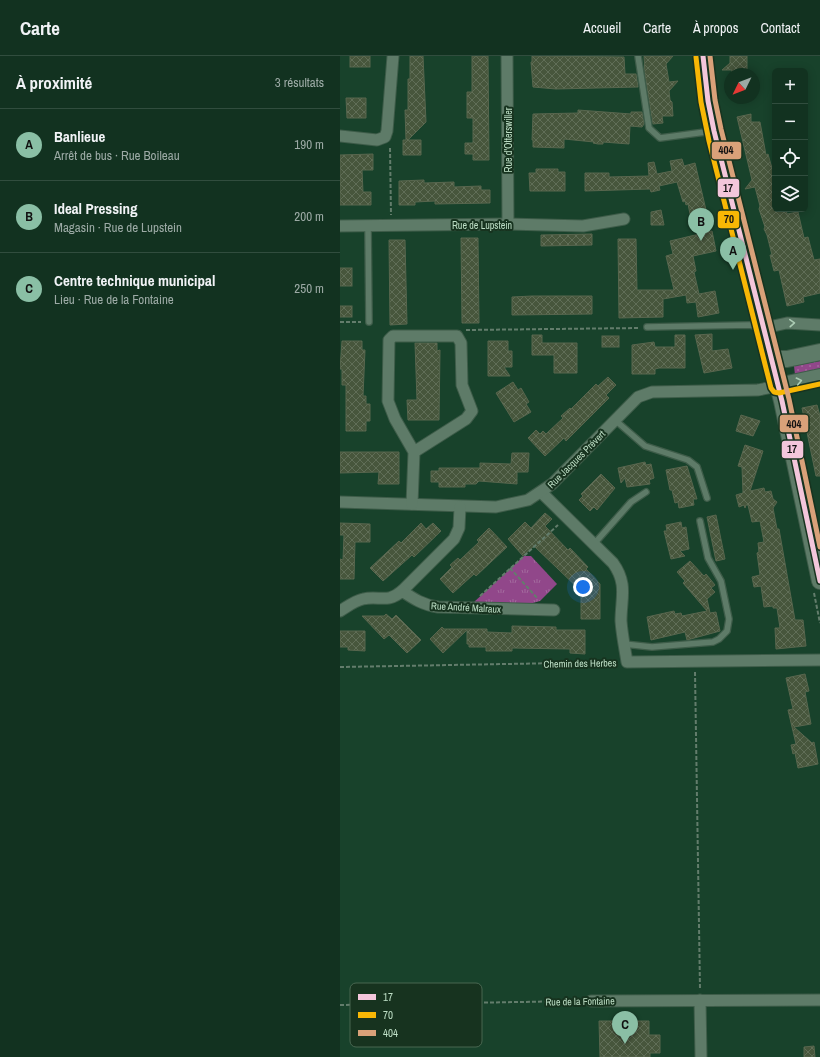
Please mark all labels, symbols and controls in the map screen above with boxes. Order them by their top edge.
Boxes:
text: Carte [20,15,60,41]
text: Accueil [583,19,621,37]
text: Carte [643,19,671,37]
text: À propos [693,19,738,37]
text: Contact [760,19,800,37]
north arrow [724,68,760,104]
map controls [772,68,808,212]
button: + [772,68,808,104]
text: À proximité [16,71,92,94]
text: 3 résultats [275,74,324,91]
button: − [772,104,808,140]
street label: Rue d'Otterswiller [502,107,515,172]
text: Banlieue [54,126,105,147]
text: A [25,136,33,153]
text: 190 m [294,136,324,153]
button: locate [772,140,808,176]
line badge: 404 [711,141,742,160]
text: 404 [718,143,734,157]
text: Arrêt de bus · Rue Boileau [54,147,180,164]
button: layers [772,176,808,212]
line badge: 17 [717,178,740,198]
text: 17 [723,181,733,195]
text: Ideal Pressing [54,198,137,219]
text: B [25,208,33,225]
text: 200 m [294,208,324,225]
pin: B [688,208,714,241]
line badge: 70 [717,210,740,229]
text: 70 [724,212,734,226]
text: Magasin · Rue de Lupstein [54,219,182,236]
street label: Rue de Lupstein [452,219,512,232]
pin: A [720,237,746,270]
text: Centre technique municipal [54,270,215,291]
text: C [25,280,33,297]
text: 250 m [294,280,324,297]
text: Lieu · Rue de la Fontaine [54,291,174,308]
one-way arrow [789,319,795,327]
one-way arrow [796,378,802,386]
line badge: 404 [779,414,809,433]
text: 404 [786,417,802,431]
street label: Rue Jacques Prévert [545,427,609,491]
line badge: 17 [781,440,804,459]
text: 17 [787,442,797,456]
your location [573,577,593,597]
street label: Rue André Malraux [431,599,502,616]
street label: Chemin des Herbes [543,656,617,671]
legend [350,983,482,1047]
text: 17 [383,990,393,1004]
street label: Rue de la Fontaine [545,994,615,1009]
text: 70 [383,1008,393,1022]
pin: C [612,1011,638,1044]
text: 404 [383,1026,398,1040]

